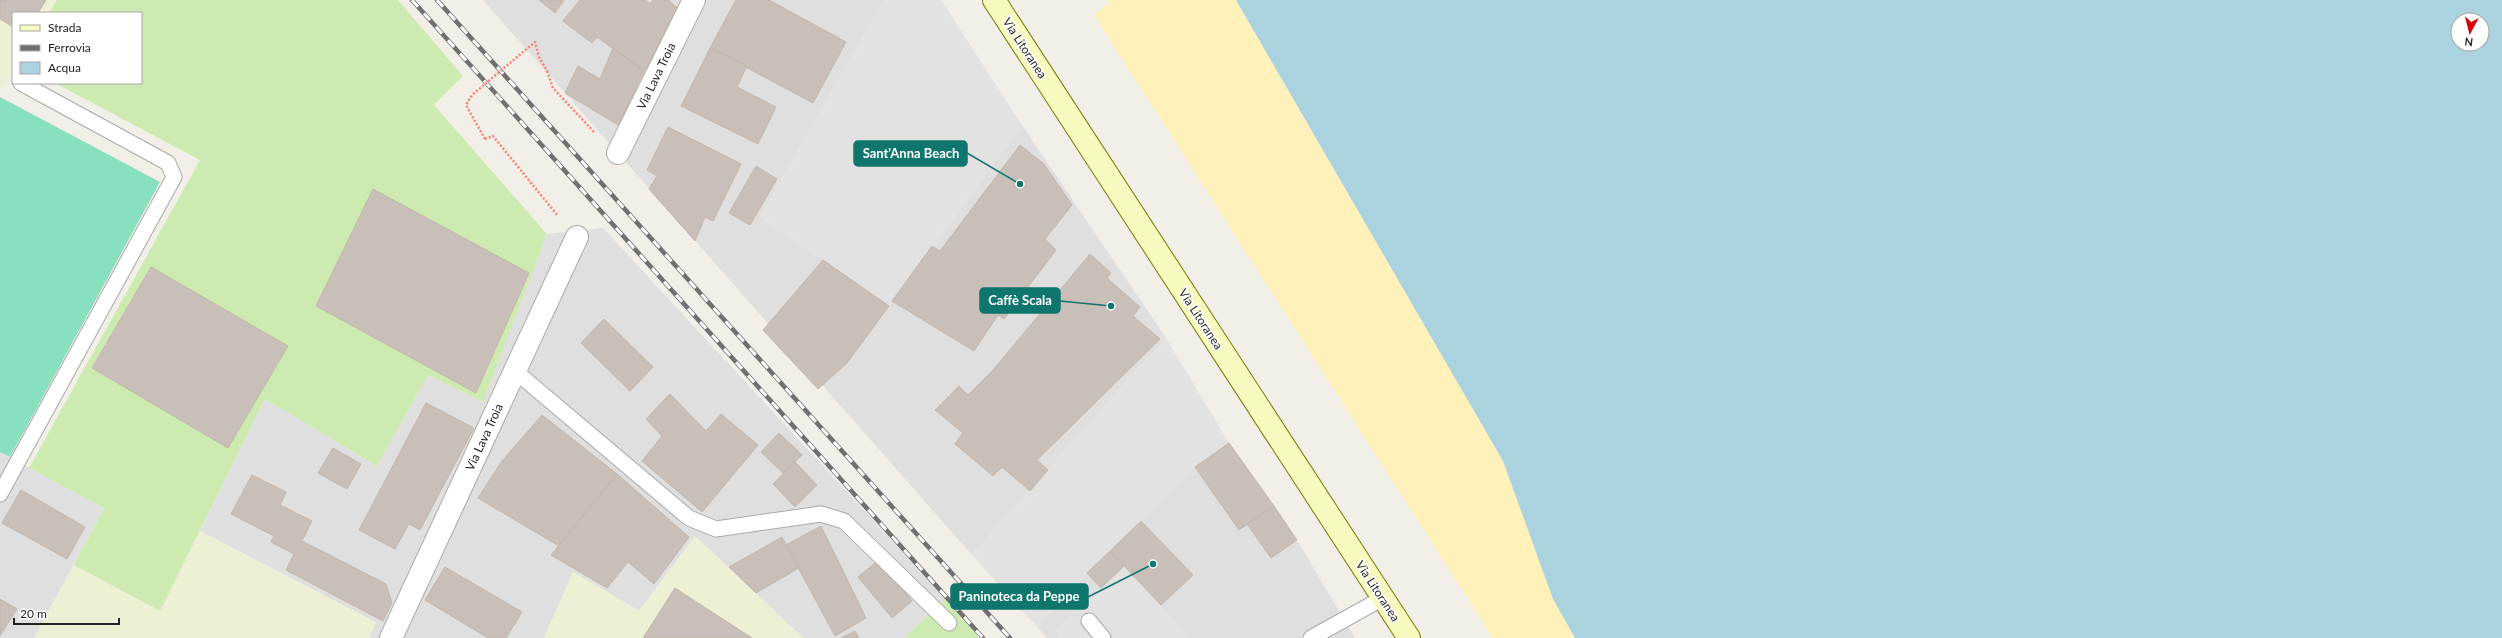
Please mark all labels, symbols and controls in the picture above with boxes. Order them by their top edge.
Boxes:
legend [12,12,142,84]
north arrow [2450,12,2490,52]
street label: Via Litoranea [1000,15,1050,81]
text: Strada [48,20,81,35]
text: N [2464,35,2474,49]
text: Ferrovia [48,40,91,55]
street label: Via Lava Troia [633,40,679,112]
text: Acqua [48,60,81,75]
callout: Sant'Anna Beach [854,141,967,166]
text: Sant'Anna Beach [863,145,959,161]
street label: Via Litoranea [1176,286,1226,352]
callout: Caffè Scala [980,288,1060,313]
text: Caffè Scala [988,292,1052,308]
street label: Via Lava Troia [462,401,506,473]
street label: Via Litoranea [1353,558,1403,624]
callout: Paninoteca da Peppe [951,584,1088,609]
text: Paninoteca da Peppe [958,588,1080,604]
scale bar [14,600,119,626]
text: 20 m [20,606,47,621]

